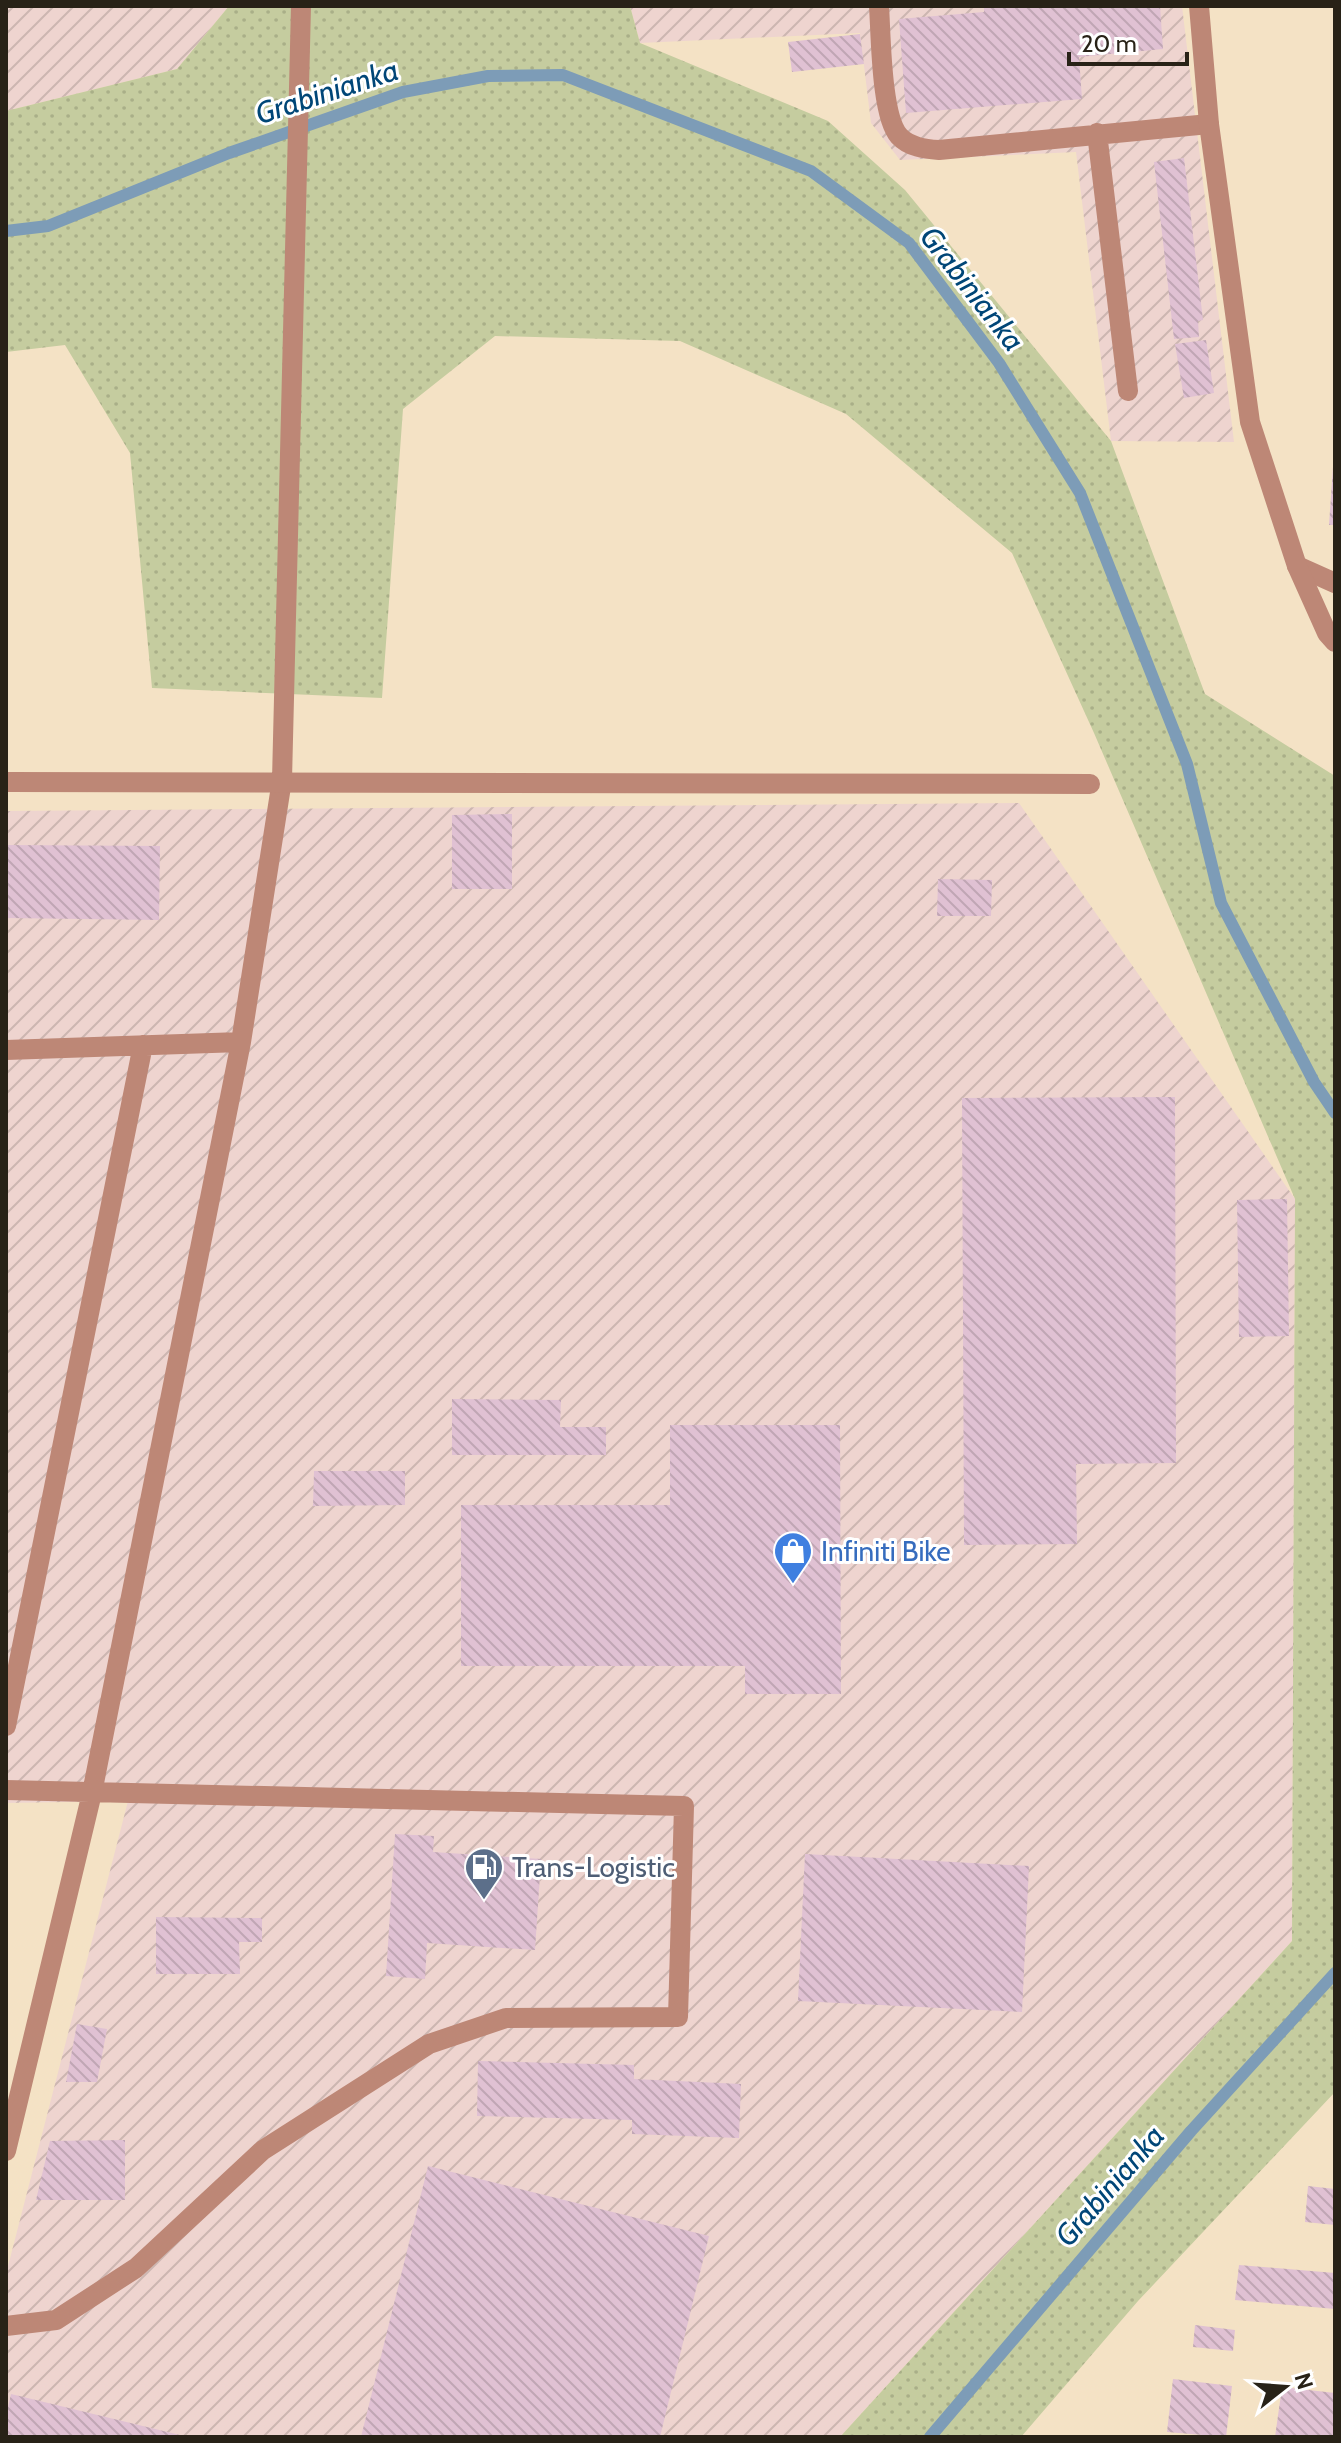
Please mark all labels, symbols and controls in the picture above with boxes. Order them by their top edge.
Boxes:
scale bar [1069,16,1187,66]
text: 20 m [1081,29,1137,58]
water label: Grabinianka [251,51,403,132]
water label: Grabinianka [912,219,1033,359]
shop icon: Infiniti Bike [772,1530,814,1585]
place label: Infiniti Bike [821,1534,951,1568]
fuel station icon: Trans-Logistic [463,1846,505,1901]
place label: Trans-Logistic [512,1850,675,1884]
water label: Grabinianka [1047,2118,1172,2254]
north arrow [1245,2347,1325,2427]
text: N [1288,2370,1319,2393]

